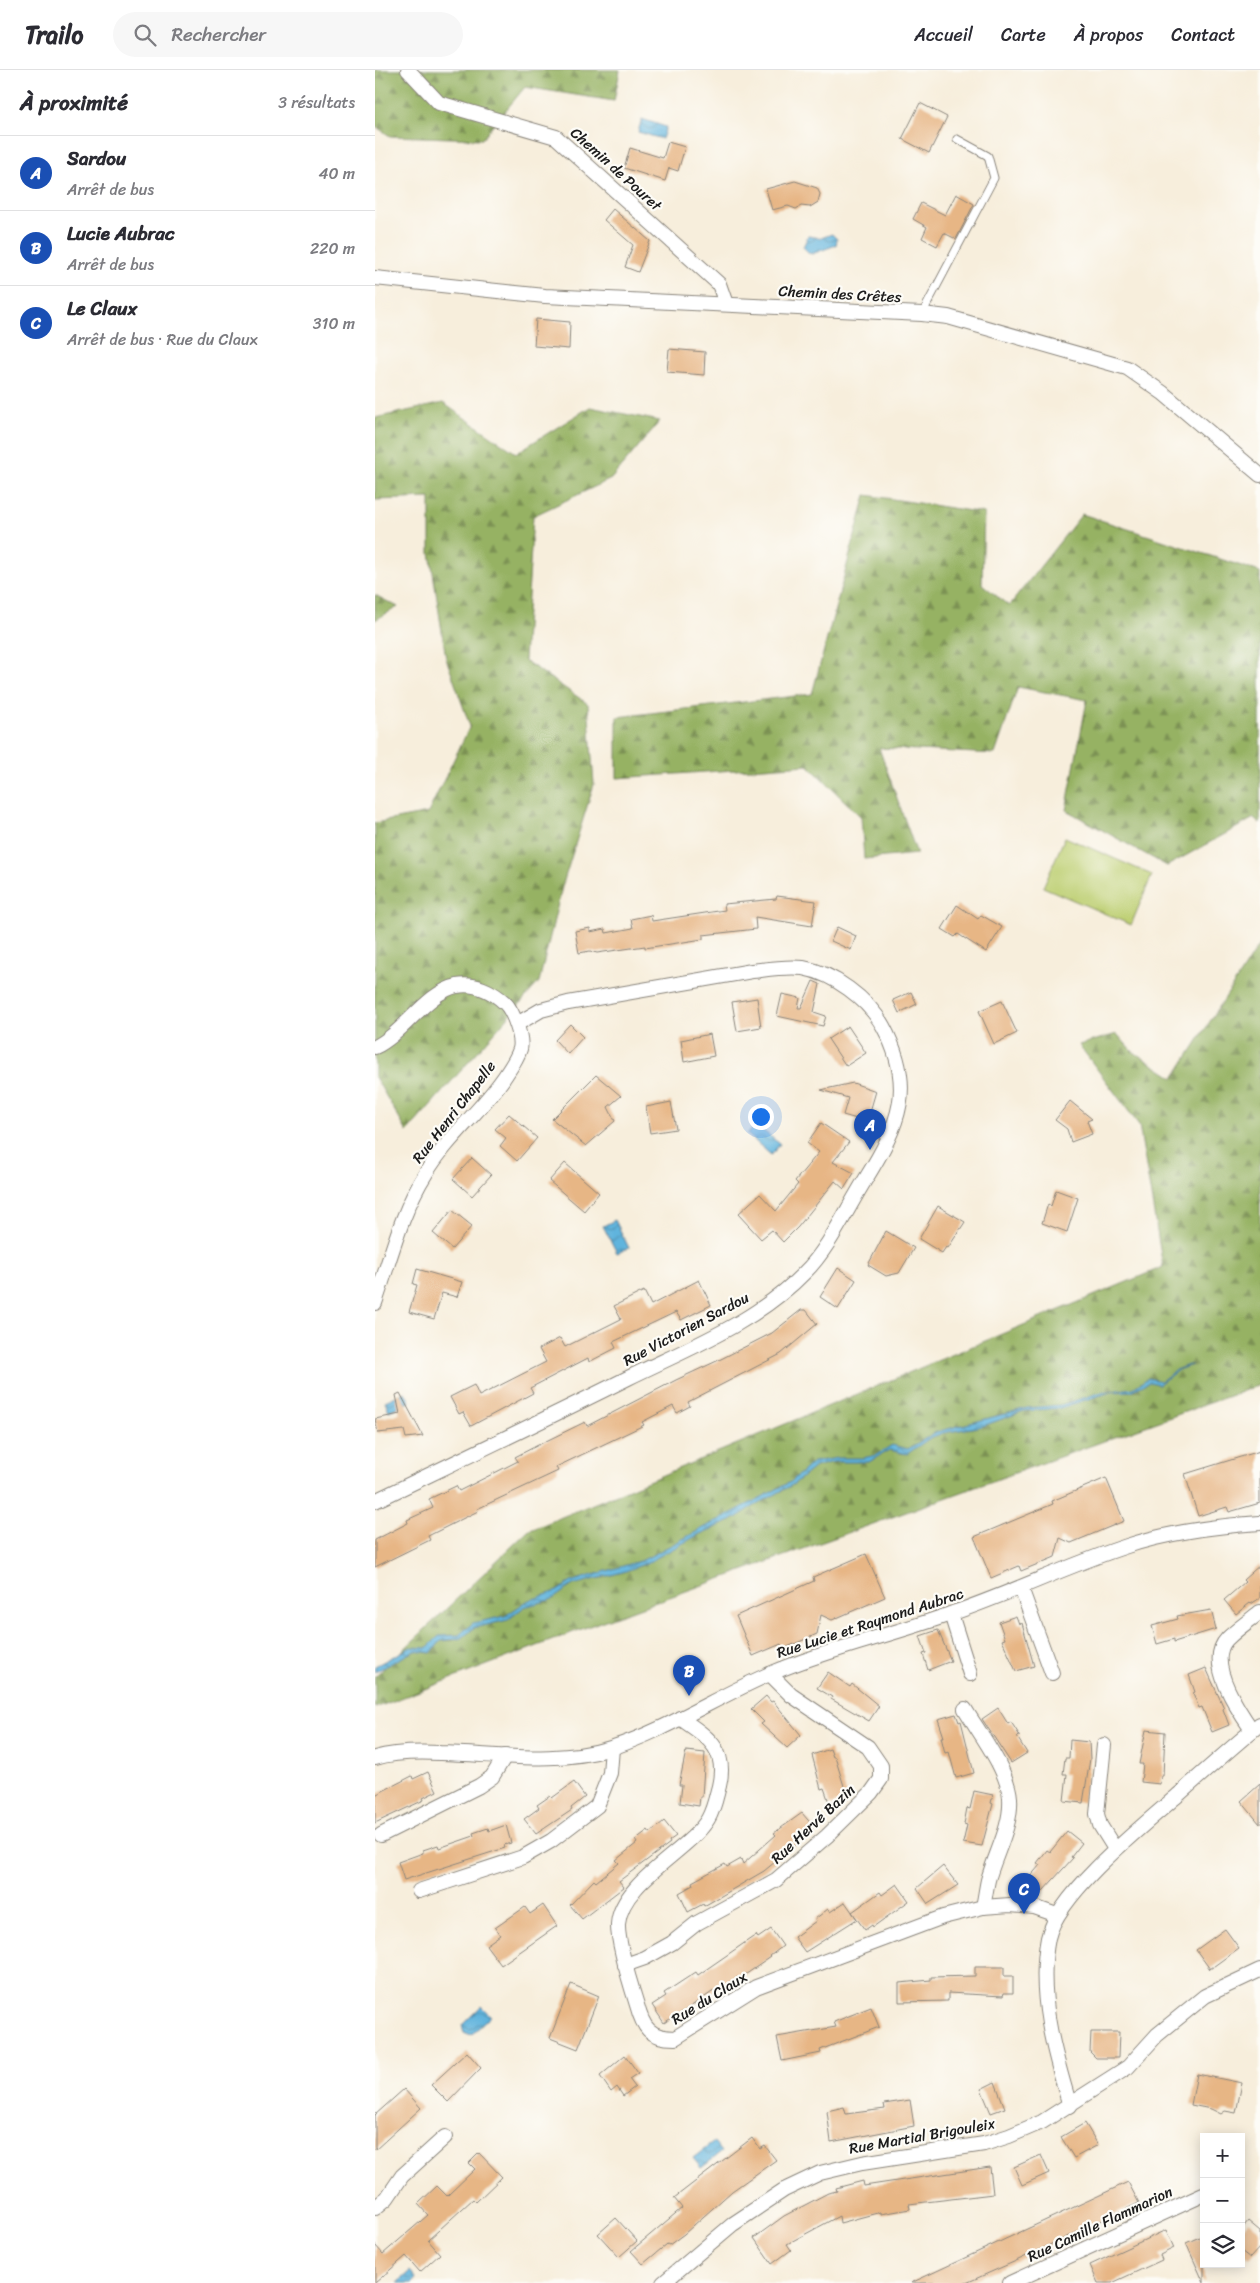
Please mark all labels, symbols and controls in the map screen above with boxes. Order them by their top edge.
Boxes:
search box [113,12,463,57]
text: Trailo [25,14,83,56]
text: Rechercher [171,18,266,51]
text: Accueil [914,19,973,51]
text: Carte [1001,19,1046,51]
text: À propos [1074,19,1143,51]
text: Contact [1171,19,1235,51]
icon: search [131,21,159,49]
text: À proximité [20,84,128,122]
text: 3 résultats [278,88,355,117]
street label: Chemin de Pouret [564,121,668,218]
text: Sardou [67,142,126,175]
text: A [31,159,41,188]
text: 40 m [318,159,355,188]
text: Arrêt de bus [67,175,154,204]
text: Lucie Aubrac [67,217,174,250]
text: B [31,234,41,263]
text: 220 m [310,234,355,263]
text: Arrêt de bus [67,250,154,279]
street label: Chemin des Crêtes [778,278,902,310]
text: Le Claux [67,292,137,325]
text: C [31,309,41,338]
text: 310 m [313,309,355,338]
text: Arrêt de bus · Rue du Claux [67,325,258,354]
street label: Rue Henri Chapelle [405,1055,503,1169]
your location [748,1104,774,1130]
pin: A [854,1109,886,1150]
street label: Rue Victorien Sardou [618,1285,754,1373]
street label: Rue Lucie et Raymond Aubrac [773,1580,967,1666]
pin: B [673,1655,705,1696]
street label: Rue Hervé Bazin [765,1778,861,1870]
pin: C [1008,1873,1040,1914]
street label: Rue du Claux [666,1964,752,2032]
street label: Rue Martial Brigouleix [847,2110,997,2162]
map controls [1200,2133,1245,2268]
button: + [1200,2133,1245,2178]
button: − [1200,2178,1245,2223]
street label: Rue Camille Flammarion [1023,2179,1177,2269]
button: layers [1200,2223,1245,2268]

